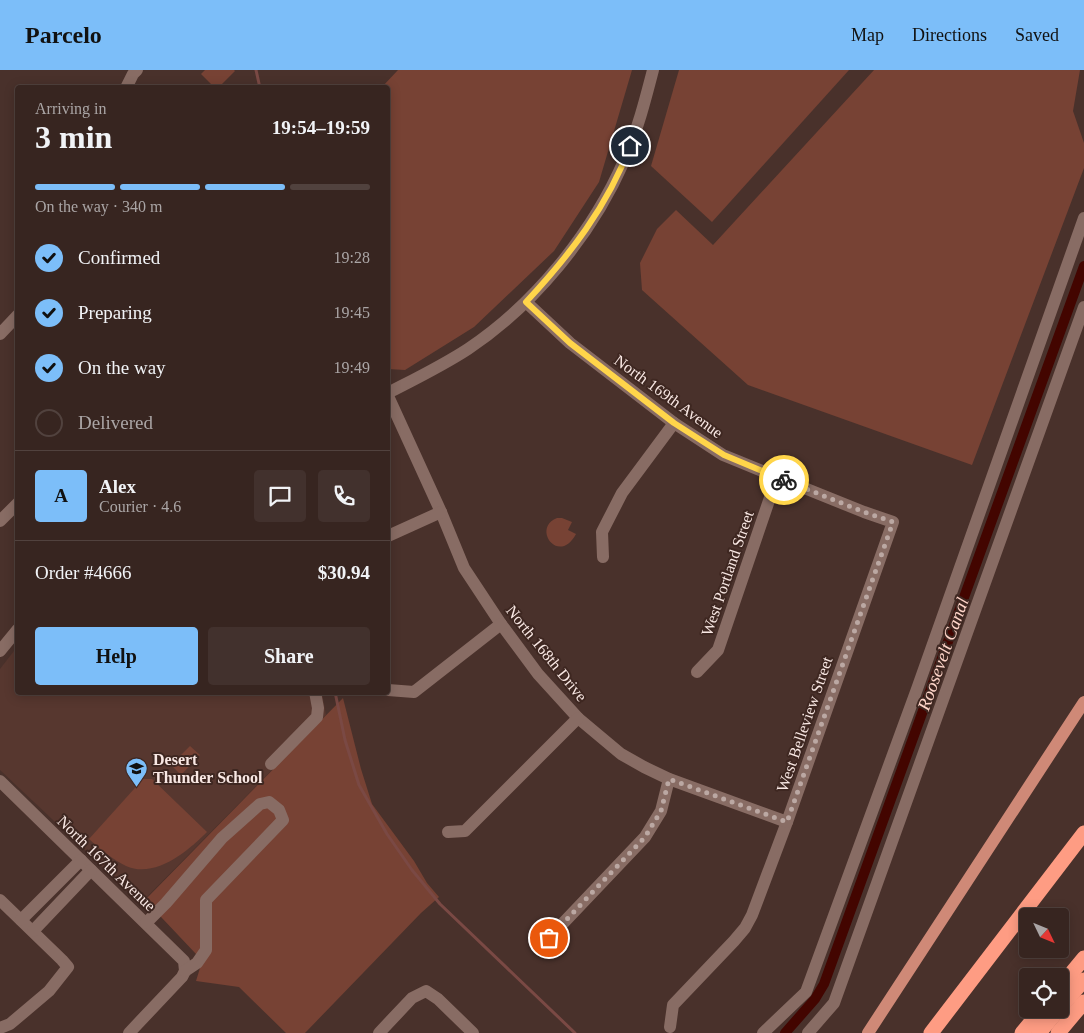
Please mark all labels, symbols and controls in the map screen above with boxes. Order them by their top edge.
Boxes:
text: Parcelo [25,22,102,48]
text: Map [851,25,884,45]
text: Directions [912,25,987,45]
text: Saved [1015,25,1059,45]
text: Arriving in [35,100,107,117]
text: 19:54–19:59 [272,117,370,138]
text: 3 min [35,119,112,155]
pin [609,125,651,167]
icon: home [616,132,644,160]
text: On the way · 340 m [35,198,163,215]
icon: check [35,244,63,272]
text: Confirmed [78,247,160,268]
text: 19:28 [334,249,370,266]
icon: check [35,299,63,327]
text: Preparing [78,302,152,323]
text: 19:45 [334,304,370,321]
street label: North 169th Avenue [611,351,726,441]
icon: check [35,354,63,382]
text: On the way [78,357,166,378]
text: 19:49 [334,359,370,376]
text: Delivered [78,412,153,433]
courier [759,455,809,505]
icon: bike [770,466,798,494]
button: chat [254,470,306,522]
button: phone [318,470,370,522]
text: Alex [99,476,136,497]
text: A [54,485,68,506]
text: Courier · 4.6 [99,498,181,515]
street label: West Portland Street [698,508,757,638]
text: Order #4666 [35,562,132,583]
text: $30.94 [318,562,370,583]
water label: Roosevelt Canal [913,595,973,714]
street label: North 168th Drive [503,602,590,705]
button: Help [35,627,198,685]
button: Share [208,627,370,685]
street label: West Belleview Street [773,654,836,794]
place label: Desert Thunder School [153,751,263,786]
school or university icon: Desert Thunder School [125,756,149,787]
street label: North 167th Avenue [54,812,159,914]
north arrow [1019,908,1069,958]
map controls [1019,908,1069,1018]
pin [528,917,570,959]
icon: bag [535,924,563,952]
button: locate [1019,968,1069,1018]

